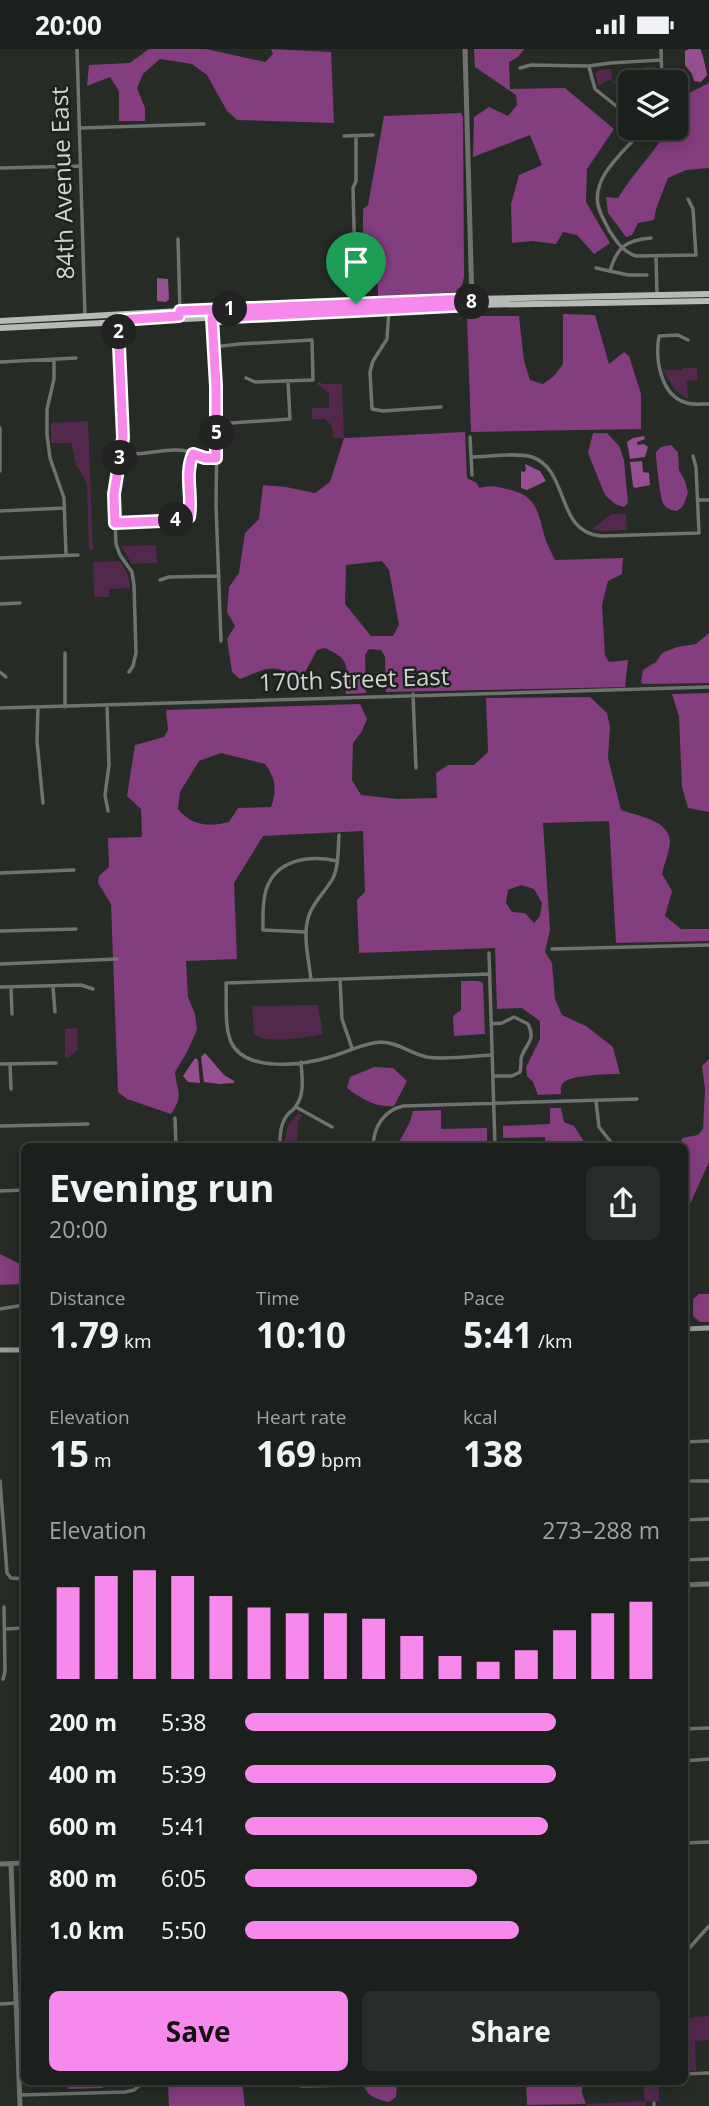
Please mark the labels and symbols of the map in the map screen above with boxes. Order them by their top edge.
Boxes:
street label: 84th Avenue East [42,86,81,280]
pin [326,232,386,304]
pin: 8 [454,285,490,319]
pin: 1 [212,292,247,327]
pin: 2 [102,315,136,349]
pin: 5 [200,415,234,451]
pin: 3 [102,441,138,475]
pin: 4 [158,503,194,538]
street label: 170th Street East [258,659,450,698]

